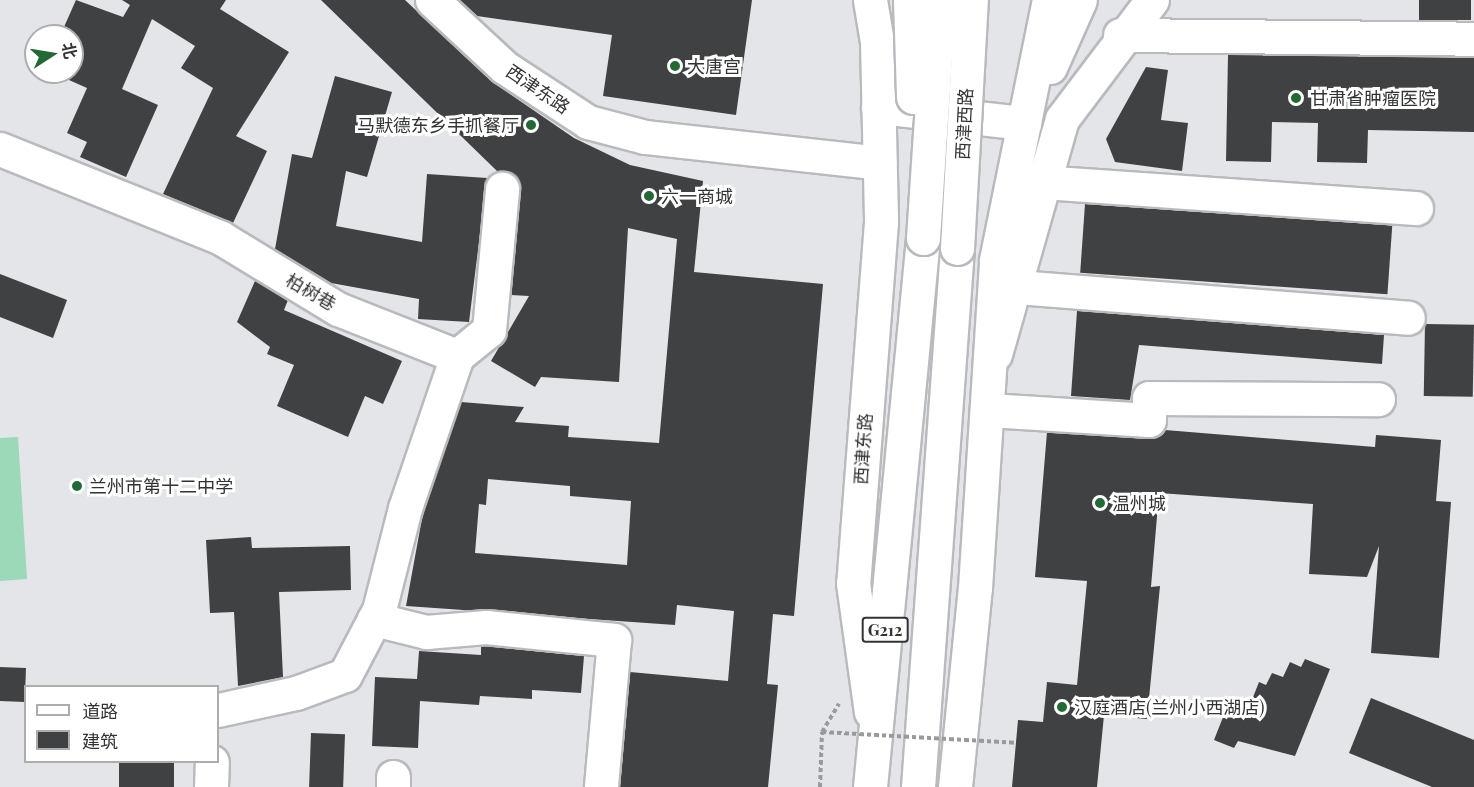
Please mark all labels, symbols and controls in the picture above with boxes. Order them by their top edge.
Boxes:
north arrow [24,24,84,84]
text: 北 [58,41,82,61]
place label: 大唐宫 [687,55,741,77]
marker: 大唐宫 [668,59,682,73]
street label: 西津东路 [502,60,574,118]
street label: 西津西路 [951,87,977,161]
place label: 甘肃省肿瘤医院 [1310,87,1436,109]
marker: 甘肃省肿瘤医院 [1287,89,1305,107]
place label: 马默德东乡手抓餐厅 [357,114,519,136]
marker: 马默德东乡手抓餐厅 [524,118,538,132]
place label: 六一商城 [661,185,733,207]
marker: 六一商城 [642,189,656,203]
street label: 柏树巷 [282,269,340,315]
street label: 西津东路 [850,412,876,486]
place label: 兰州市第十二中学 [89,475,233,497]
marker: 兰州市第十二中学 [70,479,84,493]
place label: 温州城 [1112,492,1166,514]
marker: 温州城 [1093,496,1107,510]
road number: G212 [861,617,909,643]
legend [24,685,219,763]
place label: 汉庭酒店(兰州小西湖店) [1074,696,1265,718]
text: 道路 [82,699,118,723]
marker: 汉庭酒店(兰州小西湖店) [1055,700,1069,714]
text: 建筑 [82,729,118,753]

